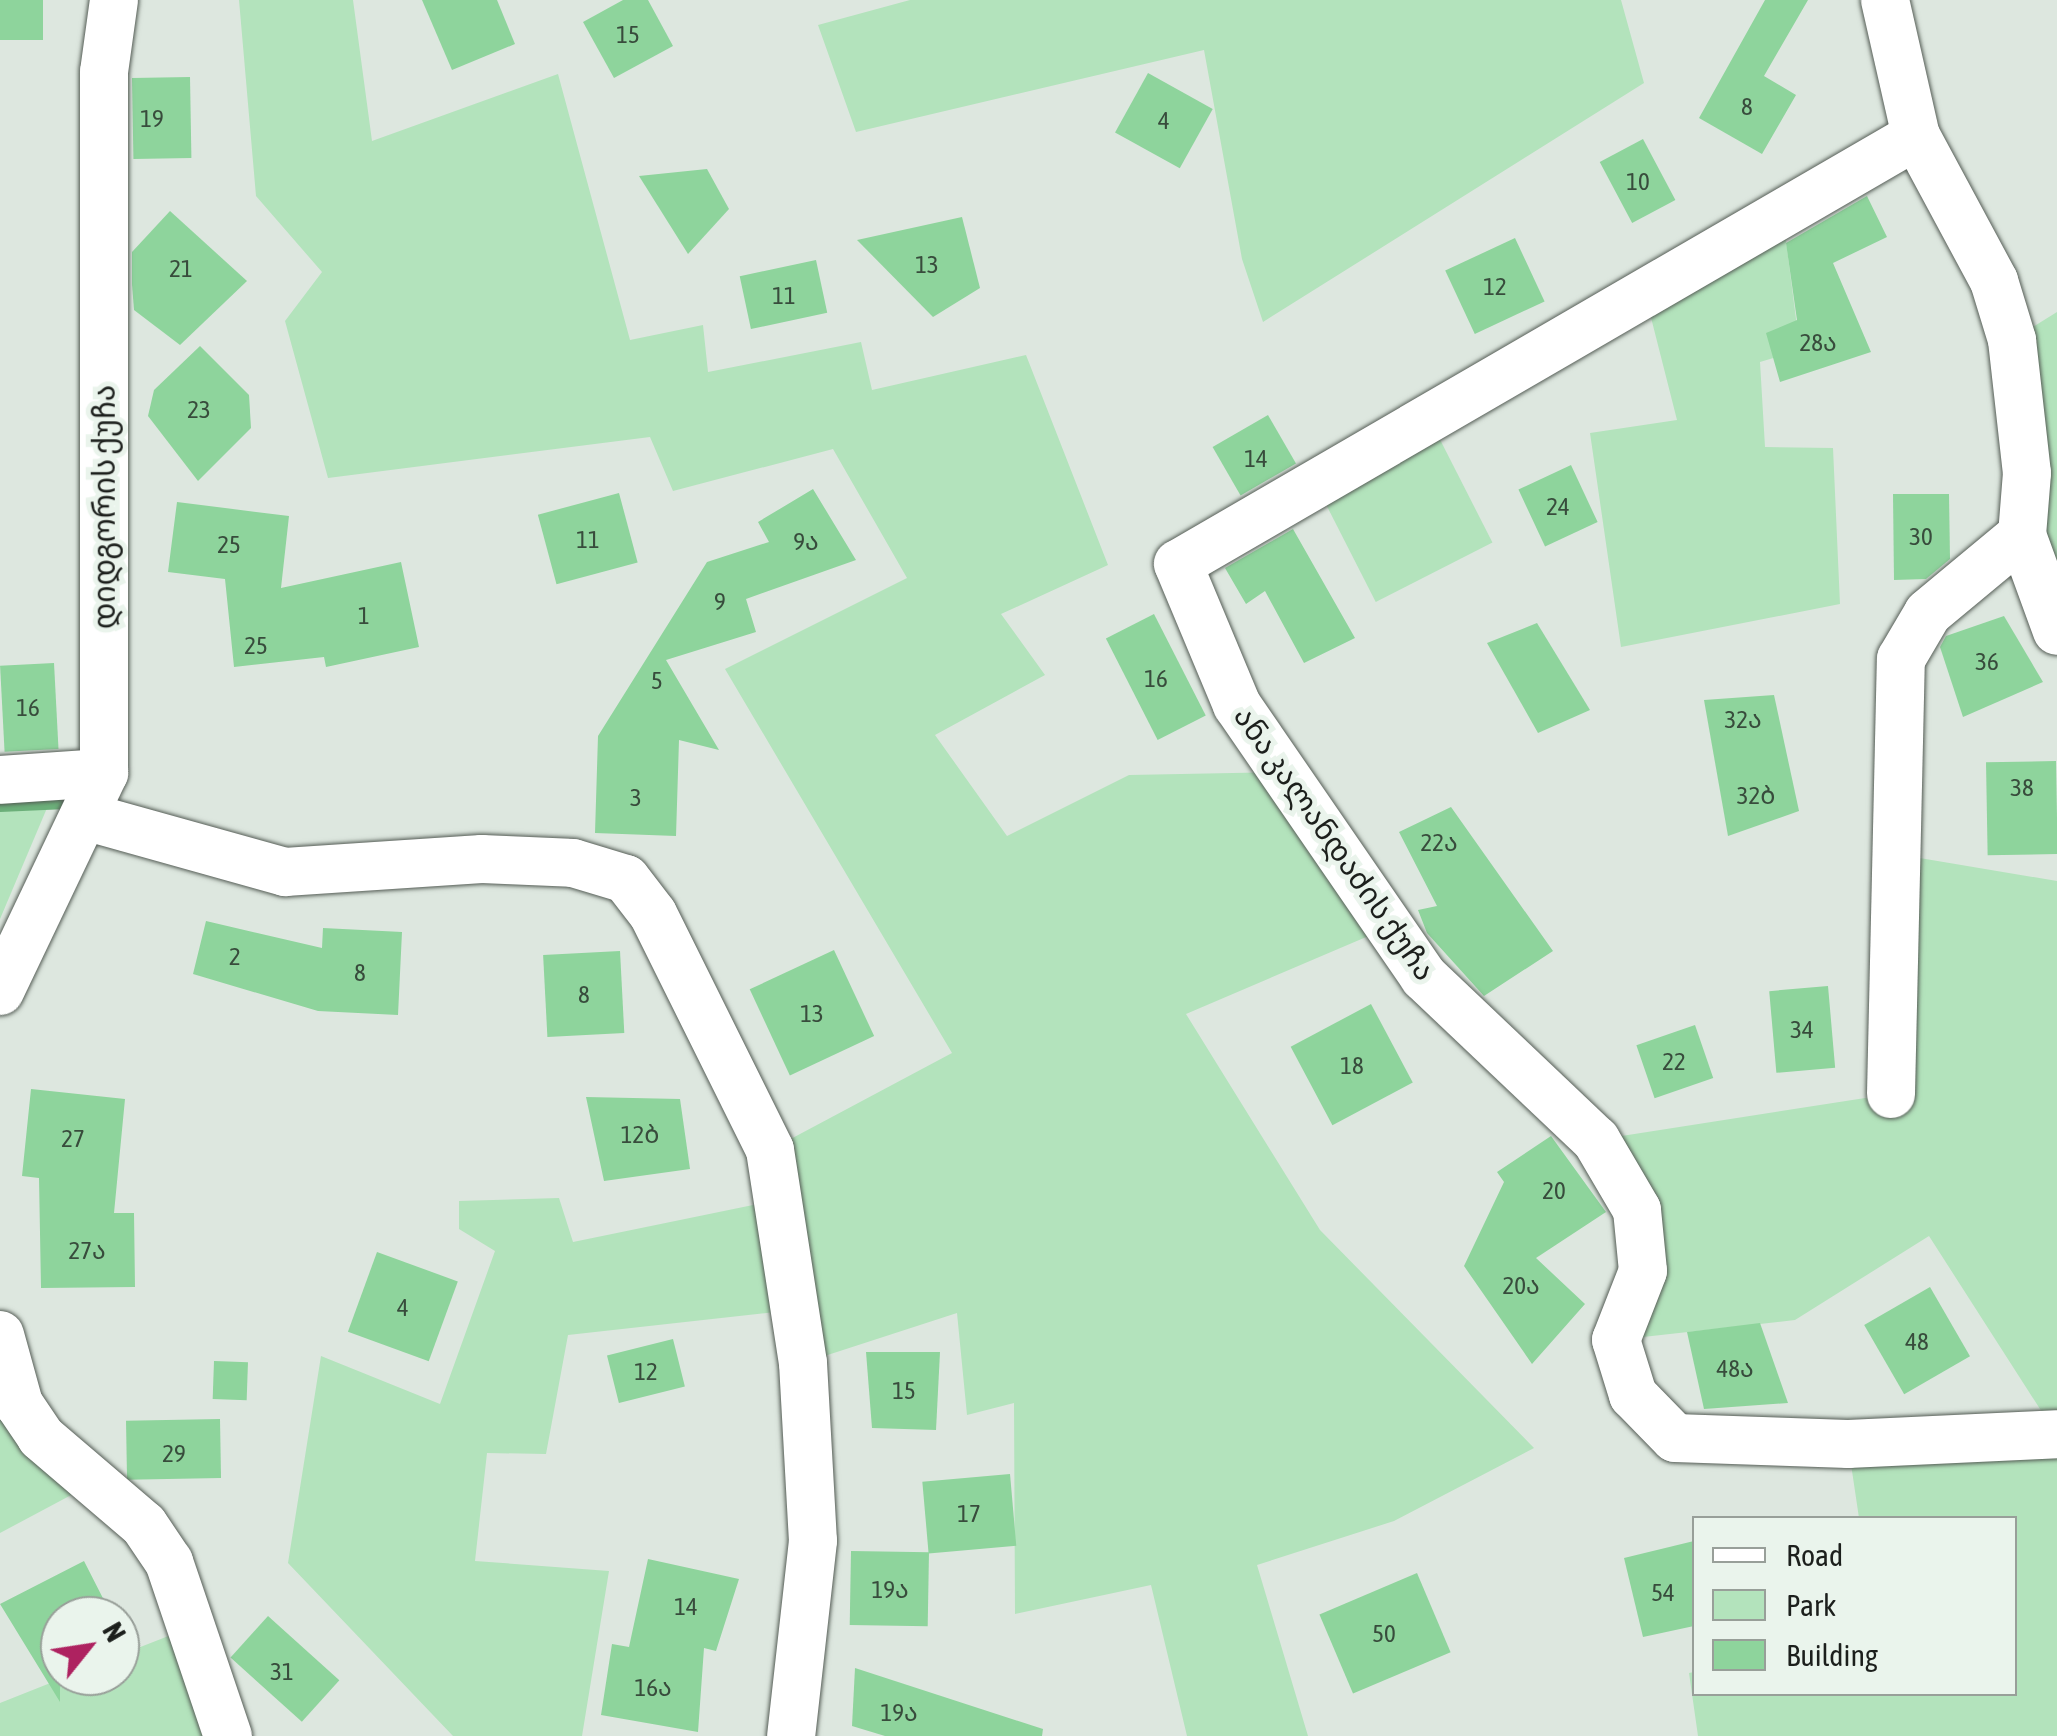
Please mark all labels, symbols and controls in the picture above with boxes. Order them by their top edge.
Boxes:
house number: 15 [616,19,640,49]
house number: 8 [1741,91,1753,121]
house number: 19 [140,103,164,133]
house number: 4 [1158,105,1170,135]
house number: 10 [1626,166,1650,196]
house number: 13 [915,249,939,279]
house number: 21 [169,253,193,283]
house number: 12 [1483,271,1507,301]
house number: 11 [772,280,796,310]
house number: 28ა [1799,327,1837,357]
street label: დიდგორის ქუჩა [86,385,122,629]
house number: 23 [187,394,211,424]
house number: 14 [1244,443,1268,473]
house number: 24 [1546,491,1570,521]
house number: 30 [1909,521,1933,551]
house number: 11 [576,524,600,554]
house number: 9ა [793,526,819,556]
house number: 25 [217,529,241,559]
house number: 9 [714,586,726,616]
house number: 1 [358,600,370,630]
house number: 25 [244,630,268,660]
house number: 36 [1975,646,1999,676]
house number: 16 [1144,663,1168,693]
house number: 5 [651,665,663,695]
house number: 16 [16,692,40,722]
street label: ანა კალანდაძის ქუჩა [1227,699,1443,987]
house number: 32ა [1724,704,1762,734]
house number: 38 [2010,772,2034,802]
house number: 32ბ [1737,780,1775,810]
house number: 3 [630,782,642,812]
house number: 22ა [1420,827,1458,857]
house number: 2 [229,941,241,971]
house number: 8 [354,957,366,987]
house number: 8 [578,979,590,1009]
house number: 13 [800,998,824,1028]
house number: 34 [1790,1014,1814,1044]
house number: 22 [1662,1046,1686,1076]
house number: 18 [1340,1050,1364,1080]
house number: 12ბ [621,1119,659,1149]
house number: 27 [61,1123,85,1153]
house number: 20 [1542,1175,1566,1205]
house number: 27ა [68,1235,106,1265]
house number: 20ა [1502,1270,1540,1300]
house number: 4 [397,1292,409,1322]
house number: 48 [1905,1326,1929,1356]
house number: 48ა [1716,1353,1754,1383]
house number: 12 [634,1356,658,1386]
house number: 15 [892,1375,916,1405]
house number: 29 [162,1438,186,1468]
house number: 17 [957,1498,981,1528]
legend [1692,1516,2017,1696]
text: Road [1786,1538,1843,1572]
house number: 19ა [871,1574,909,1604]
house number: 54 [1651,1577,1675,1607]
text: Park [1786,1588,1836,1622]
house number: 14 [674,1591,698,1621]
north arrow [40,1596,140,1696]
text: N [96,1617,132,1647]
house number: 50 [1372,1618,1396,1648]
text: Building [1786,1638,1878,1672]
house number: 31 [270,1656,294,1686]
house number: 16ა [634,1672,672,1702]
house number: 19ა [880,1697,918,1727]

